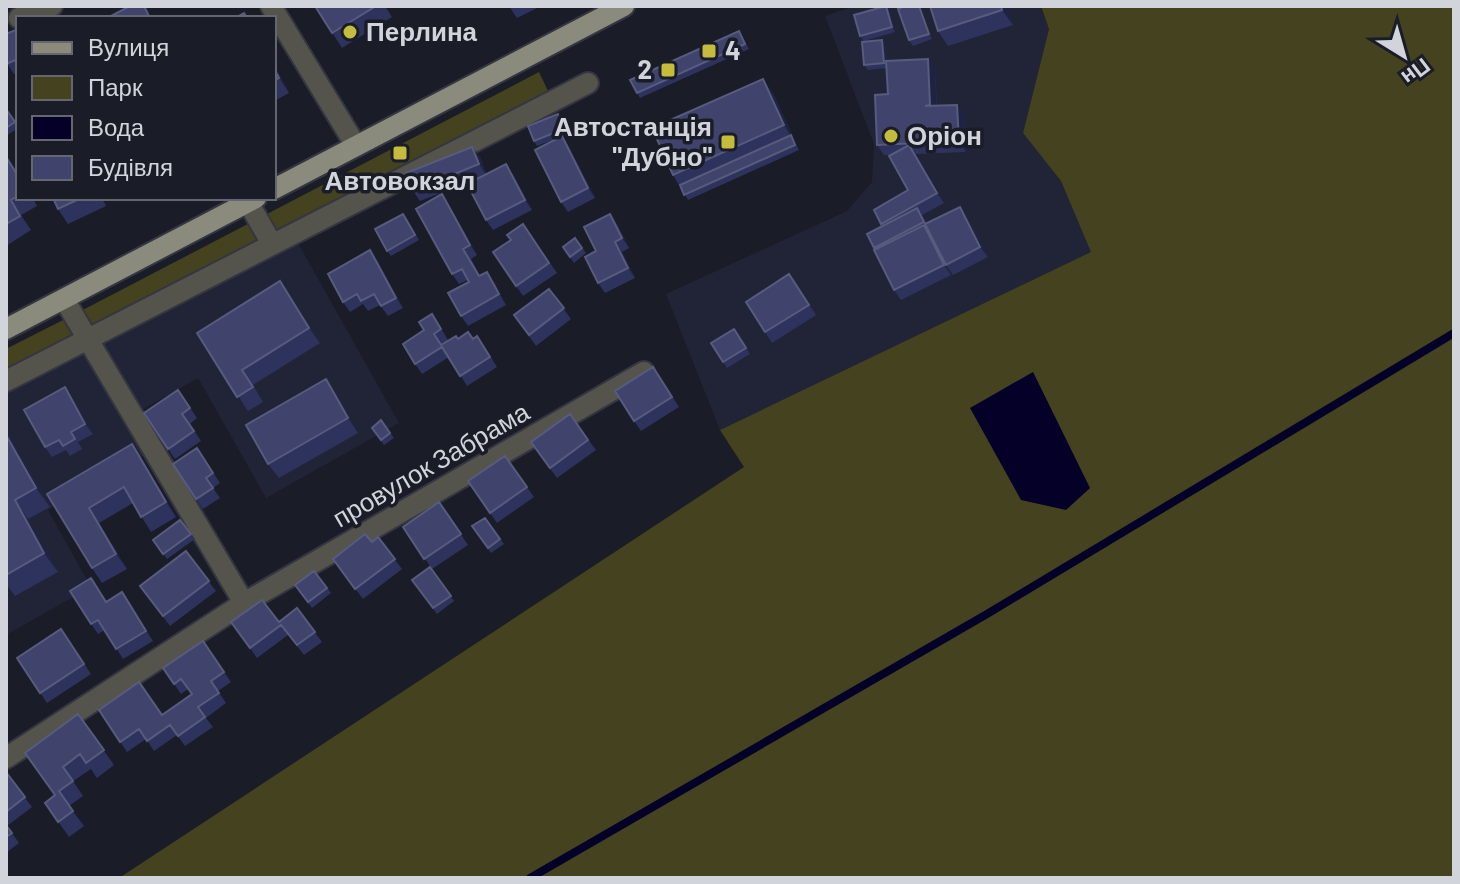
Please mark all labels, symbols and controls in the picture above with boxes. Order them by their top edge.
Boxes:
place label: Перлина [366,15,478,46]
legend [16,16,276,200]
north arrow [1364,16,1444,96]
marker: Перлина [341,23,359,41]
text: Вулиця [88,32,169,61]
place label: 4 [725,34,741,65]
marker: 4 [700,42,718,60]
place label: 2 [637,53,652,84]
text: Пн [1397,54,1436,92]
marker: 2 [659,61,677,79]
text: Парк [88,72,143,101]
place label: Автостанція "Дубно" [554,110,713,171]
text: Вода [88,112,145,141]
place label: Оріон [907,119,982,150]
marker: Оріон [882,127,900,145]
marker: Автостанція "Дубно" [719,133,737,151]
marker: Автовокзал [391,144,409,162]
text: Будівля [88,152,173,181]
place label: Автовокзал [325,164,475,195]
street label: провулок Забрама [327,395,534,532]

